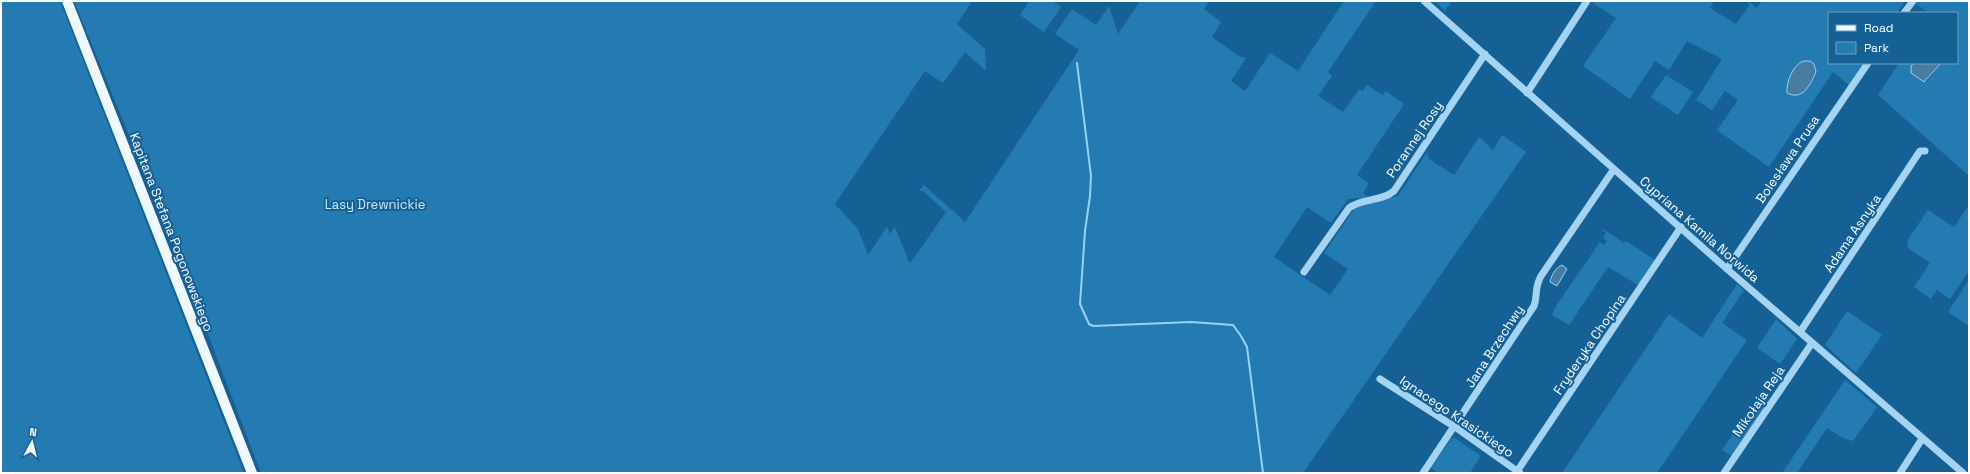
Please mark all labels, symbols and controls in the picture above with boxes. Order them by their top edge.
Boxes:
legend [1828,12,1958,64]
text: Road [1864,20,1893,36]
text: Park [1864,40,1889,56]
street label: Porannej Rosy [1382,98,1446,181]
street label: Bolesława Prusa [1752,112,1823,207]
street label: Kapitana Stefana Pogonowskiego [126,130,217,334]
street label: Cypriana Kamila Norwida [1636,173,1764,287]
street label: Adama Asnyka [1820,190,1885,276]
park label: Lasy Drewnickie [325,196,425,213]
street label: Fryderyka Chopina [1549,290,1630,398]
street label: Jana Brzechwy [1461,302,1528,391]
street label: Mikołaja Reja [1728,362,1789,440]
street label: Ignacego Krasickiego [1396,372,1517,461]
north arrow [12,422,52,462]
text: N [29,425,38,439]

